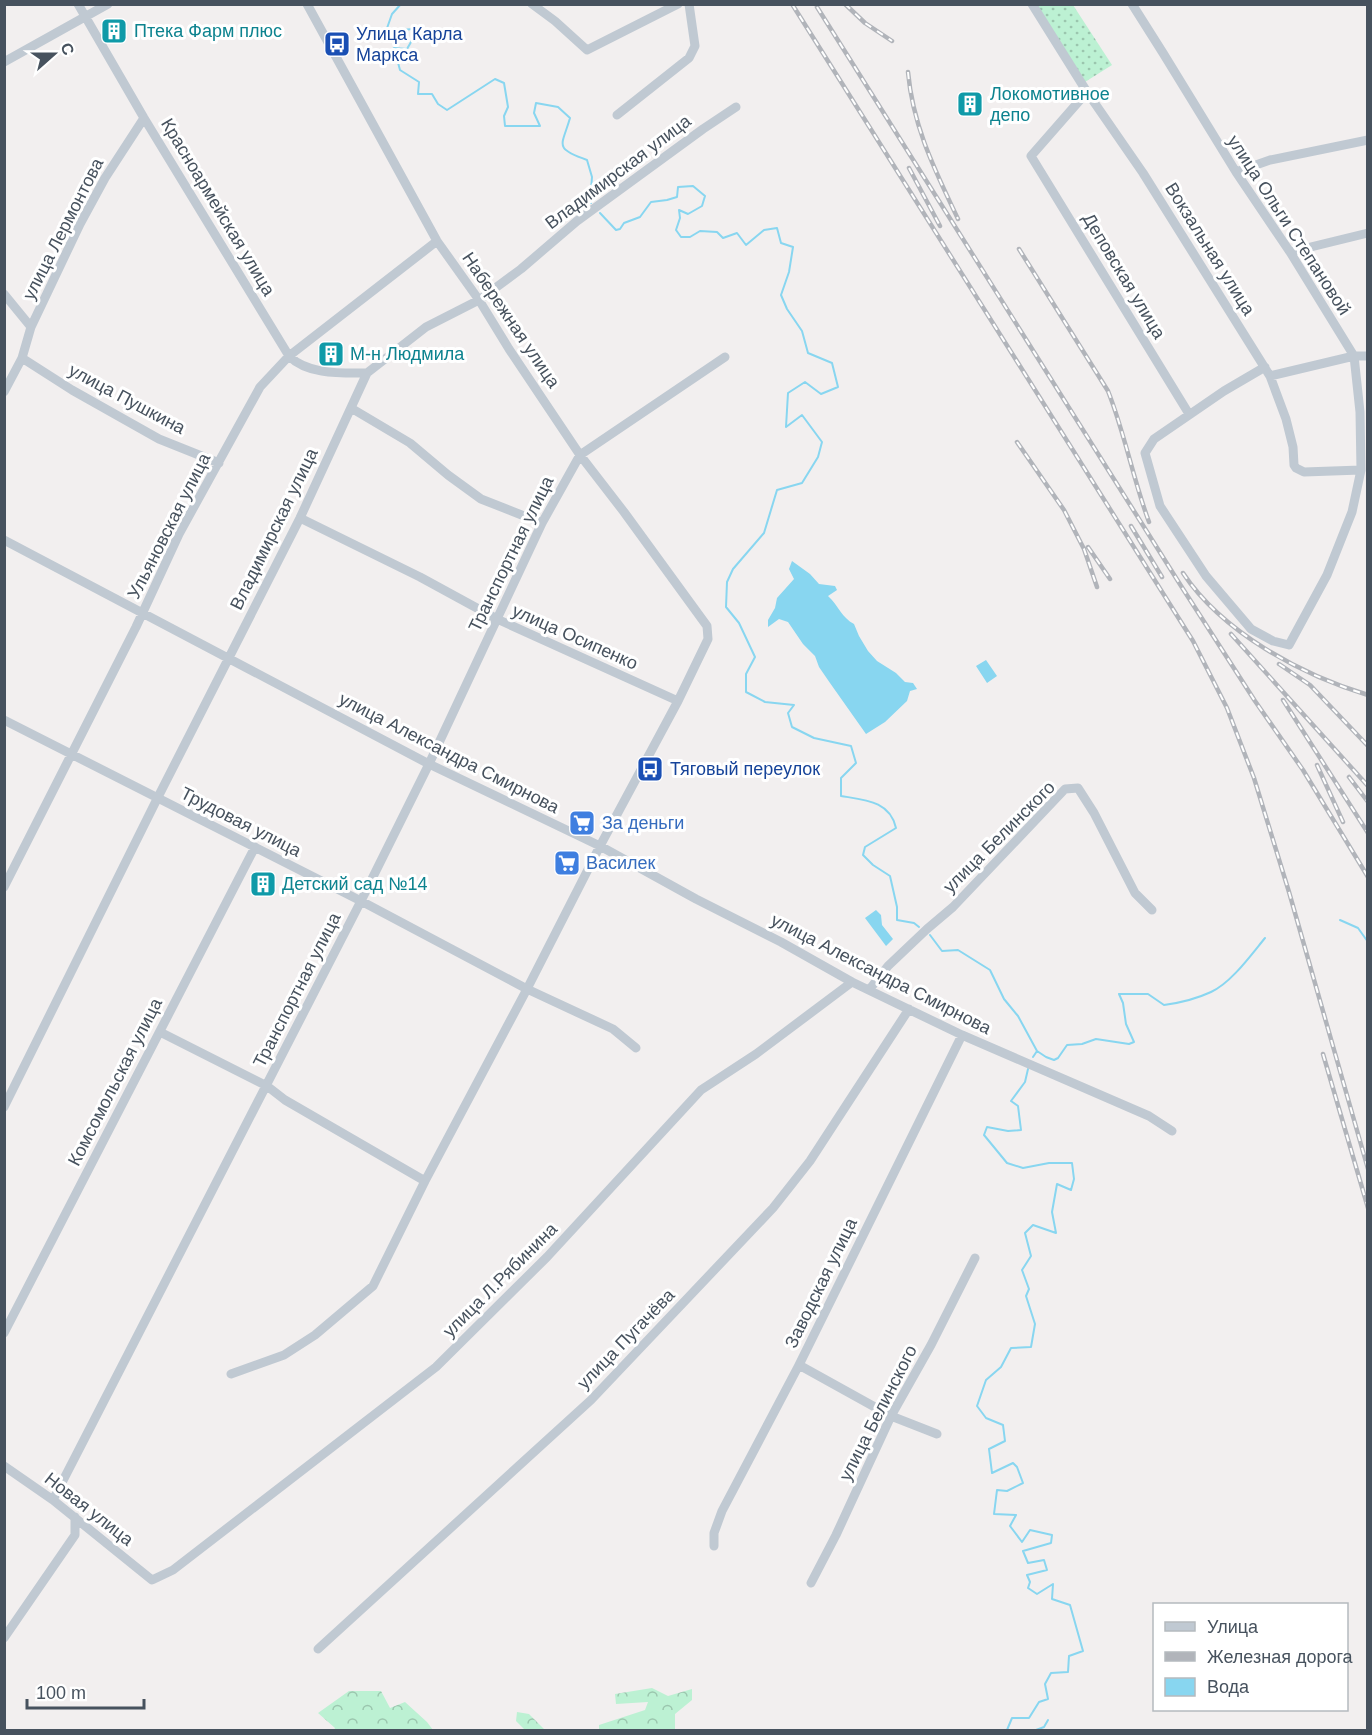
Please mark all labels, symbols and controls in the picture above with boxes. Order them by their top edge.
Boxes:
building icon: Птека Фарм плюс [99,16,129,46]
place label: Птека Фарм плюс [134,21,282,41]
north arrow [24,24,84,84]
place label: Улица Карла Маркса [356,24,464,65]
bus stop icon: Улица Карла Маркса [322,29,352,59]
text: С [58,40,78,58]
place label: Локомотивное депо [990,84,1110,125]
building icon: Локомотивное депо [955,89,985,119]
street label: Владимирская улица [541,110,695,233]
street label: Красноармейская улица [157,115,279,300]
street label: улица Ольги Степановой [1223,131,1355,319]
street label: улица Лермонтова [19,154,108,303]
street label: Вокзальная улица [1161,179,1259,320]
street label: Деповская улица [1079,210,1170,343]
street label: Набережная улица [458,248,564,392]
building icon: М-н Людмила [316,339,346,369]
place label: М-н Людмила [350,344,465,364]
street label: улица Пушкина [65,360,189,439]
street label: Владимирская улица [226,444,322,613]
street label: Ульяновская улица [124,449,215,602]
street label: Транспортная улица [465,472,558,635]
street label: улица Осипенко [509,600,641,674]
street label: улица Александра Смирнова [336,689,563,818]
bus stop icon: Тяговый переулок [635,754,665,784]
place label: Тяговый переулок [670,759,820,779]
street label: улица Белинского [939,777,1059,897]
street label: Трудовая улица [178,783,305,861]
supermarket icon: За деньги [567,808,597,838]
place label: За деньги [602,813,684,833]
supermarket icon: Василек [552,848,582,878]
place label: Василек [586,853,656,873]
building icon: Детский сад №14 [248,869,278,899]
place label: Детский сад №14 [282,874,427,894]
street label: Транспортная улица [249,909,345,1071]
street label: улица Александра Смирнова [768,910,995,1039]
street label: Комсомольская улица [64,994,166,1169]
street label: Заводская улица [781,1214,862,1351]
street label: улица Л.Рябинина [439,1218,562,1341]
street label: улица Пугачёва [573,1284,679,1393]
street label: улица Белинского [835,1342,921,1484]
street label: Новая улица [41,1468,138,1550]
legend [1153,1603,1348,1711]
text: Улица [1207,1617,1259,1637]
text: Железная дорога [1207,1647,1354,1667]
scale bar [27,1672,144,1710]
text: Вода [1207,1677,1250,1697]
text: 100 m [36,1683,86,1703]

